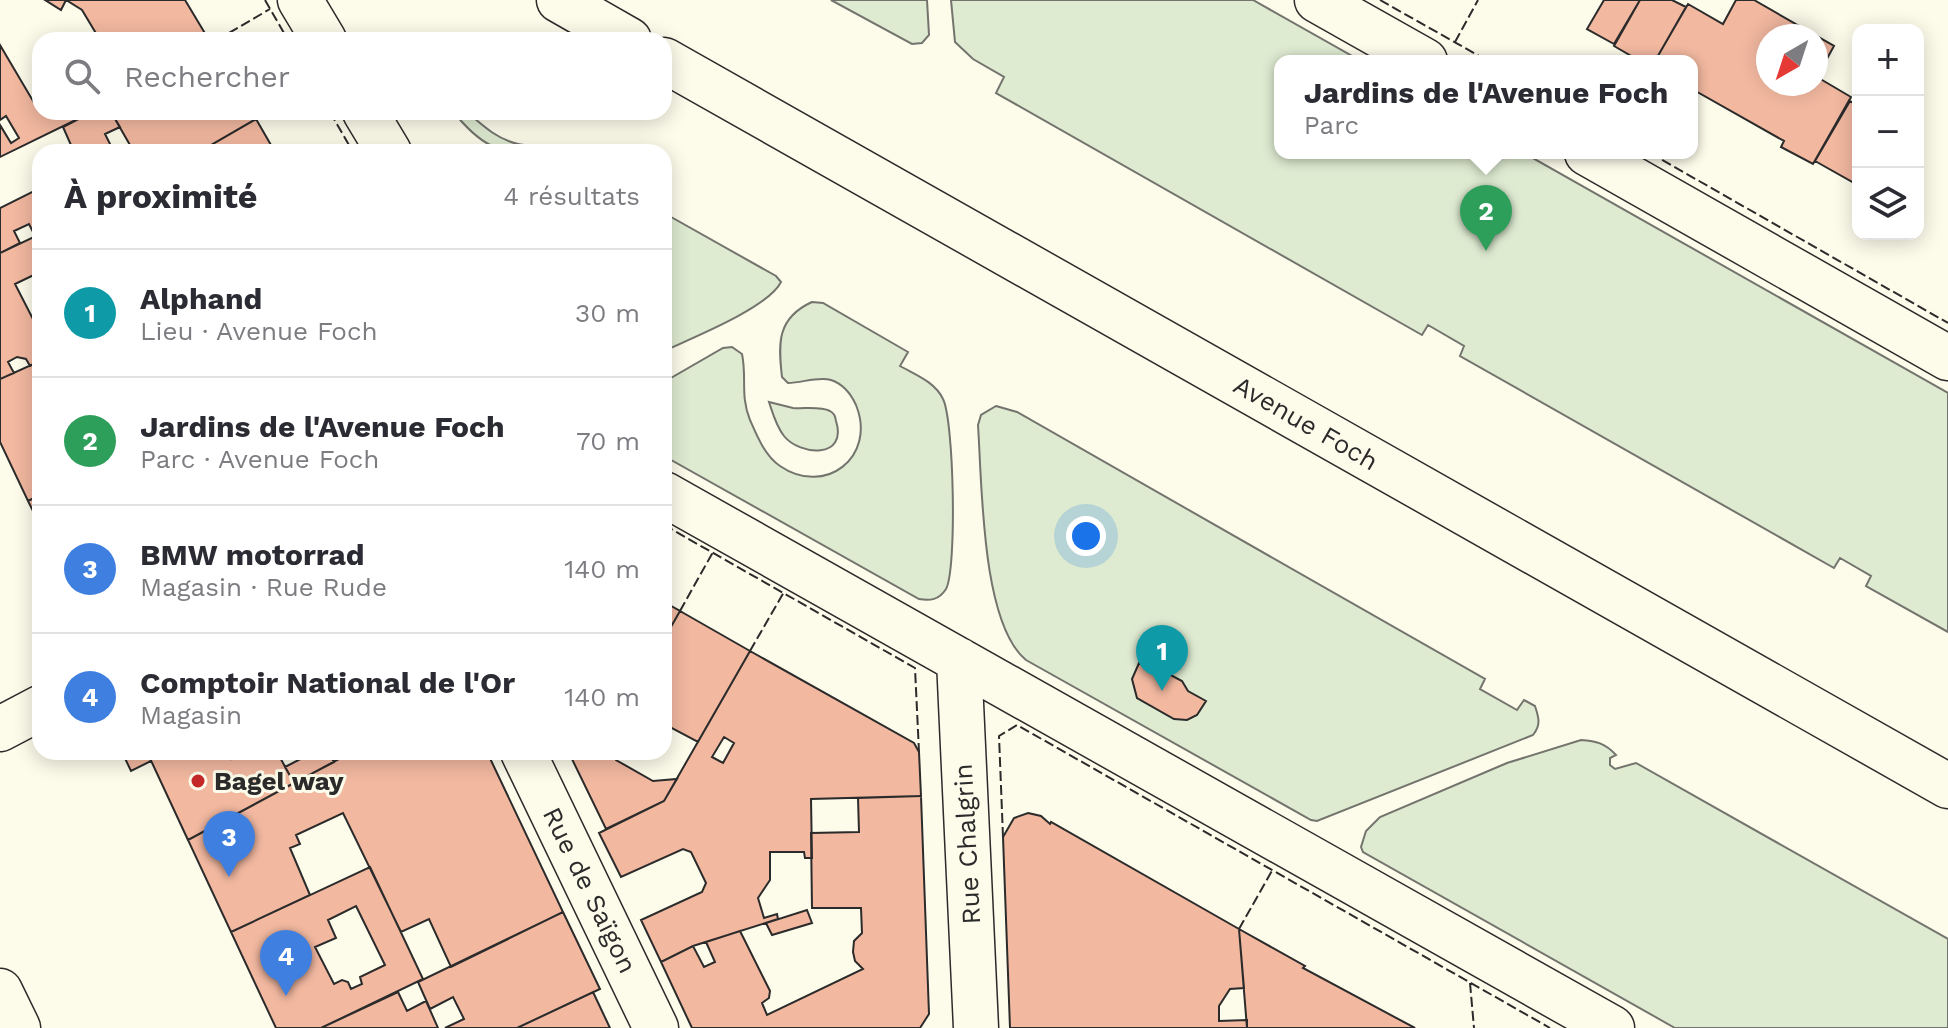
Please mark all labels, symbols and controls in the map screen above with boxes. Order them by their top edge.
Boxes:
north arrow [1756,24,1828,96]
map controls [1852,24,1924,240]
button: + [1852,24,1924,96]
search box [32,32,672,120]
icon: search [60,54,104,98]
popup [1274,55,1698,159]
text: Rechercher [124,59,290,94]
text: Jardins de l'Avenue Foch [1304,75,1668,110]
button: − [1852,96,1924,168]
text: Parc [1304,110,1359,140]
button: layers [1852,168,1924,240]
text: À proximité [64,176,258,216]
text: 4 résultats [503,181,640,211]
pin: 2 [1460,185,1512,251]
text: Alphand [140,281,262,316]
text: 1 [84,298,96,328]
text: 30 m [575,298,640,328]
text: Lieu · Avenue Foch [140,316,378,346]
street label: Avenue Foch [1229,370,1383,476]
text: Jardins de l'Avenue Foch [140,409,505,444]
text: 2 [82,426,98,456]
text: 70 m [576,426,640,456]
text: Parc · Avenue Foch [140,444,379,474]
your location [1066,516,1106,556]
text: BMW motorrad [140,537,365,572]
text: 3 [82,554,98,584]
text: 140 m [564,554,640,584]
text: Magasin · Rue Rude [140,572,387,602]
pin: 1 [1136,625,1188,691]
text: Comptoir National de l'Or [140,665,515,700]
text: 4 [82,682,98,712]
text: 140 m [564,682,640,712]
text: Magasin [140,700,242,730]
street label: Rue Chalgrin [948,763,986,925]
place label: Bagel way [214,766,344,796]
marker: Bagel way [189,772,207,790]
street label: Rue de Saïgon [537,802,643,978]
pin: 3 [203,811,255,877]
pin: 4 [260,930,312,996]

